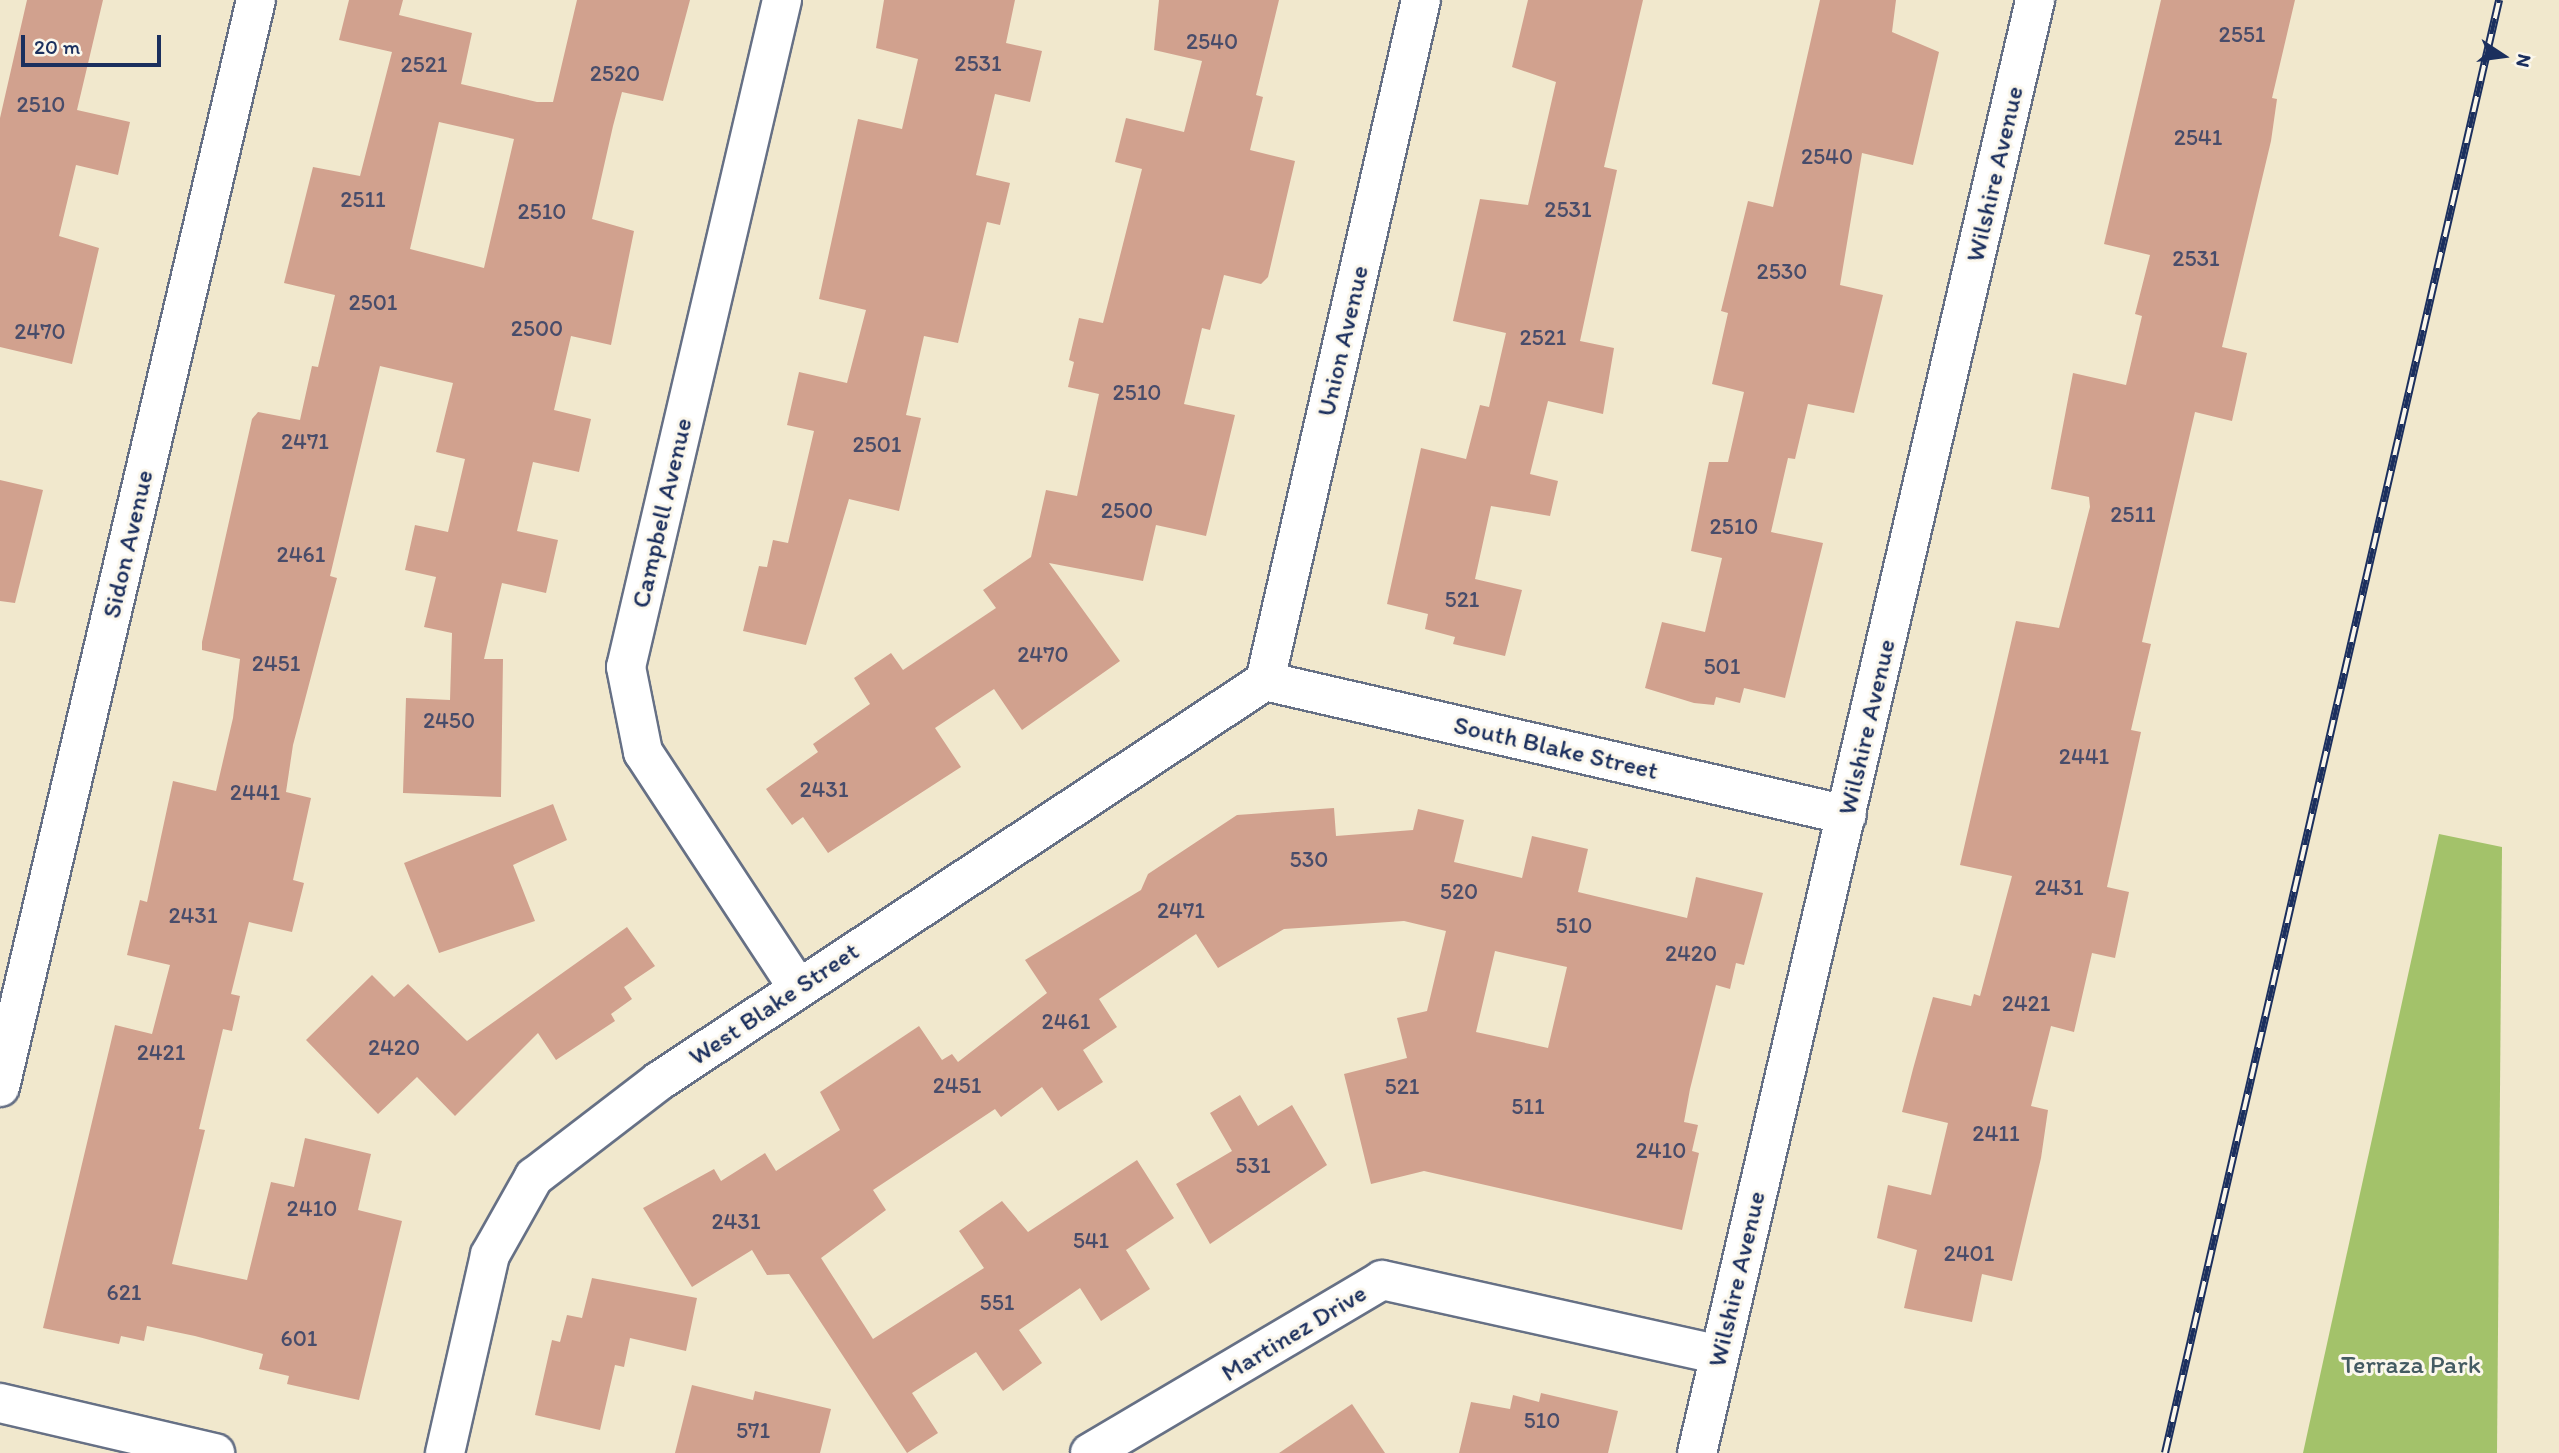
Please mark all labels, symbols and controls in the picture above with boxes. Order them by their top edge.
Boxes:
house number: 2551 [2219,20,2265,48]
scale bar [24,21,164,65]
north arrow [2468,21,2538,91]
house number: 2540 [1186,27,1238,55]
text: 20 m [34,34,80,59]
house number: 2531 [954,49,1002,77]
house number: 2521 [401,50,447,78]
text: N [2511,52,2537,70]
house number: 2520 [590,59,640,87]
street label: Wilshire Avenue [1960,84,2030,264]
house number: 2510 [16,90,66,118]
house number: 2541 [2174,123,2222,151]
house number: 2540 [1801,142,1853,170]
house number: 2511 [340,185,386,213]
house number: 2531 [1544,195,1592,223]
house number: 2510 [517,197,567,225]
house number: 2531 [2172,244,2220,272]
house number: 2530 [1757,257,1807,285]
street label: Union Avenue [1311,263,1375,419]
house number: 2501 [348,288,398,316]
house number: 2500 [511,314,563,342]
house number: 2470 [14,317,66,345]
house number: 2521 [1520,323,1566,351]
house number: 2510 [1112,378,1162,406]
street label: Campbell Avenue [625,416,699,610]
house number: 2471 [281,427,329,455]
house number: 2501 [852,430,902,458]
street label: Sidon Avenue [96,467,160,621]
house number: 2500 [1101,496,1153,524]
house number: 2511 [2110,500,2156,528]
house number: 2510 [1709,512,1759,540]
house number: 2461 [277,540,325,568]
house number: 521 [1445,585,1479,613]
street label: Wilshire Avenue [1832,637,1902,817]
house number: 2470 [1017,640,1069,668]
house number: 2451 [252,649,300,677]
house number: 501 [1704,652,1740,680]
house number: 2450 [423,706,475,734]
street label: South Blake Street [1451,709,1661,787]
house number: 2441 [2059,742,2109,770]
house number: 2431 [799,775,849,803]
house number: 2441 [230,778,280,806]
house number: 530 [1290,845,1328,873]
house number: 2431 [2034,873,2084,901]
house number: 520 [1440,877,1478,905]
house number: 2471 [1157,896,1205,924]
house number: 2431 [168,901,218,929]
house number: 510 [1556,911,1592,939]
street label: West Blake Street [683,935,865,1073]
house number: 2420 [1665,939,1717,967]
house number: 2421 [2002,989,2050,1017]
house number: 2461 [1042,1007,1090,1035]
house number: 2420 [368,1033,420,1061]
house number: 2421 [137,1038,185,1066]
house number: 2451 [933,1071,981,1099]
house number: 521 [1385,1072,1419,1100]
house number: 511 [1511,1092,1545,1120]
house number: 2411 [1972,1119,2020,1147]
house number: 2410 [1636,1136,1686,1164]
house number: 531 [1235,1151,1271,1179]
street label: Wilshire Avenue [1702,1189,1772,1369]
house number: 2410 [287,1194,337,1222]
house number: 2431 [711,1207,761,1235]
house number: 541 [1073,1226,1109,1254]
house number: 2401 [1944,1239,1994,1267]
street label: Martinez Drive [1215,1277,1373,1389]
house number: 621 [107,1278,141,1306]
house number: 551 [980,1288,1014,1316]
house number: 601 [280,1324,318,1352]
park label: Terraza Park [2341,1349,2481,1381]
house number: 510 [1524,1406,1560,1434]
house number: 571 [736,1416,770,1444]

